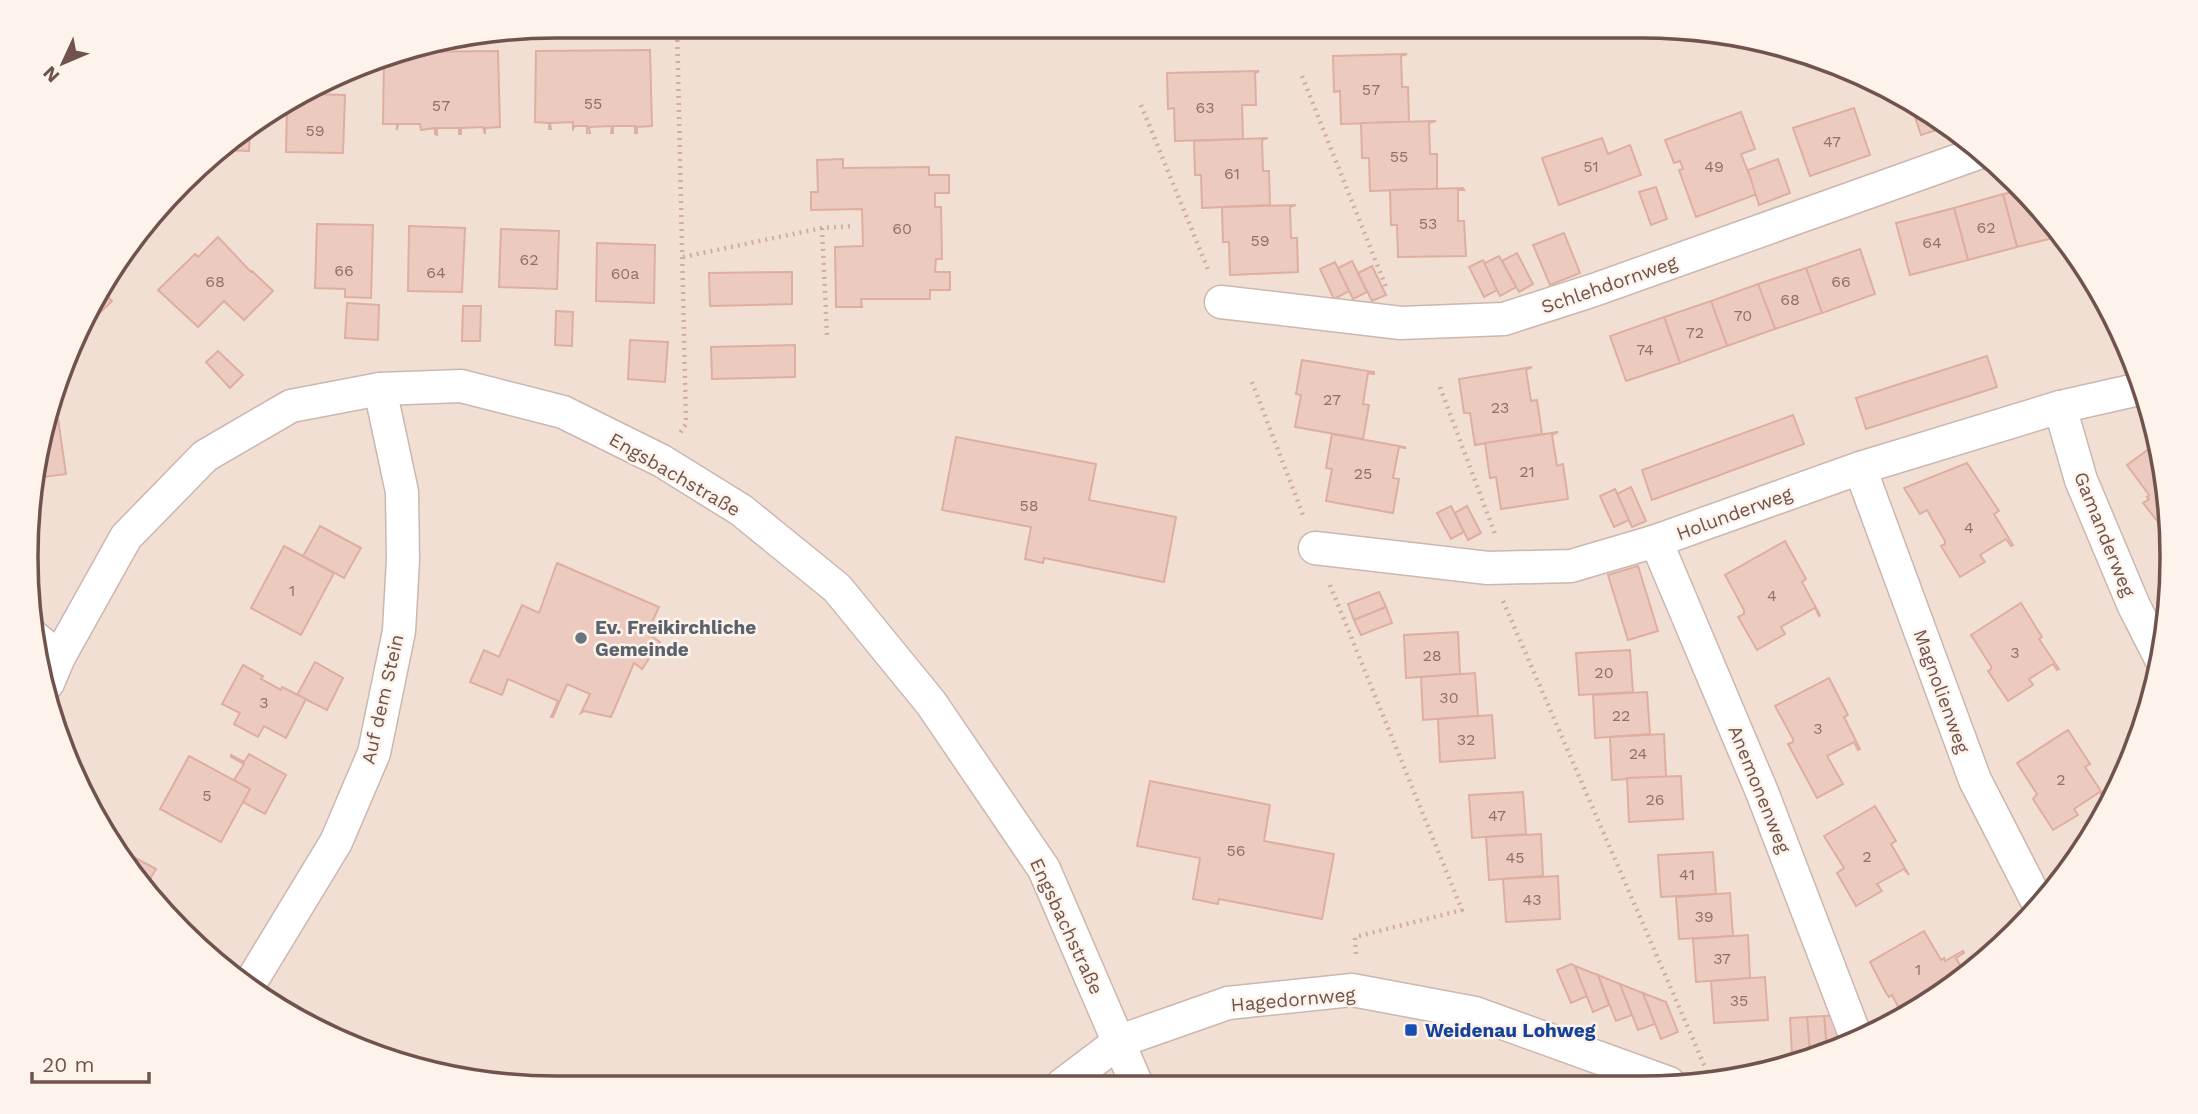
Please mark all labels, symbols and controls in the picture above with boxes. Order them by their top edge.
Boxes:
north arrow [28,28,98,98]
text: N [38,61,64,88]
house number: 57 [1362,80,1380,99]
house number: 55 [584,94,602,113]
house number: 57 [432,96,450,115]
house number: 63 [1195,98,1215,117]
house number: 59 [305,121,325,140]
house number: 47 [1823,132,1841,151]
house number: 55 [1390,147,1408,166]
house number: 51 [1583,157,1599,176]
house number: 49 [1704,157,1724,176]
house number: 61 [1224,164,1240,183]
house number: 53 [1419,214,1437,233]
house number: 62 [1976,218,1996,237]
house number: 60 [892,219,912,238]
house number: 59 [1250,231,1270,250]
house number: 64 [1922,233,1942,252]
house number: 62 [519,250,539,269]
street label: Schlehdornweg [1538,250,1681,319]
house number: 66 [334,261,354,280]
house number: 64 [426,263,446,282]
house number: 60a [611,264,639,283]
house number: 68 [205,272,225,291]
house number: 66 [1831,272,1851,291]
house number: 68 [1780,290,1800,309]
house number: 70 [1734,306,1752,325]
house number: 72 [1686,323,1704,342]
house number: 74 [1636,340,1654,359]
house number: 27 [1323,390,1341,409]
house number: 23 [1491,398,1509,417]
street label: Engsbachstraße [605,427,745,521]
house number: 21 [1519,462,1535,481]
house number: 25 [1354,464,1372,483]
street label: Gamanderweg [2069,468,2140,601]
street label: Holunderweg [1673,482,1796,545]
house number: 58 [1019,496,1039,515]
house number: 4 [1964,518,1974,537]
house number: 1 [289,581,295,600]
house number: 4 [1767,586,1777,605]
place label: Ev. Freikirchliche Gemeinde [595,616,756,661]
street label: Magnolienweg [1908,626,1975,757]
marker: Ev. Freikirchliche Gemeinde [573,630,589,646]
street label: Auf dem Stein [356,632,409,766]
house number: 3 [2010,643,2020,662]
house number: 28 [1422,646,1442,665]
house number: 20 [1594,663,1614,682]
house number: 30 [1439,688,1459,707]
house number: 3 [259,693,269,712]
house number: 22 [1612,706,1630,725]
house number: 3 [1813,719,1823,738]
street label: Anemonenweg [1723,722,1796,857]
house number: 32 [1457,730,1475,749]
house number: 24 [1629,744,1648,763]
house number: 2 [2056,770,2066,789]
house number: 5 [202,786,212,805]
house number: 26 [1645,790,1665,809]
house number: 47 [1488,806,1506,825]
house number: 56 [1226,841,1246,860]
house number: 2 [1862,847,1872,866]
house number: 45 [1505,848,1525,867]
street label: Engsbachstraße [1025,854,1108,998]
house number: 41 [1679,865,1695,884]
house number: 43 [1522,890,1542,909]
house number: 39 [1694,907,1714,926]
house number: 37 [1713,949,1731,968]
house number: 1 [1915,960,1921,979]
street label: Hagedornweg [1230,983,1357,1016]
house number: 35 [1730,991,1748,1010]
place label: Weidenau Lohweg [1425,1019,1596,1042]
marker: Weidenau Lohweg [1403,1022,1419,1038]
scale bar [32,1040,149,1084]
text: 20 m [42,1052,94,1077]

